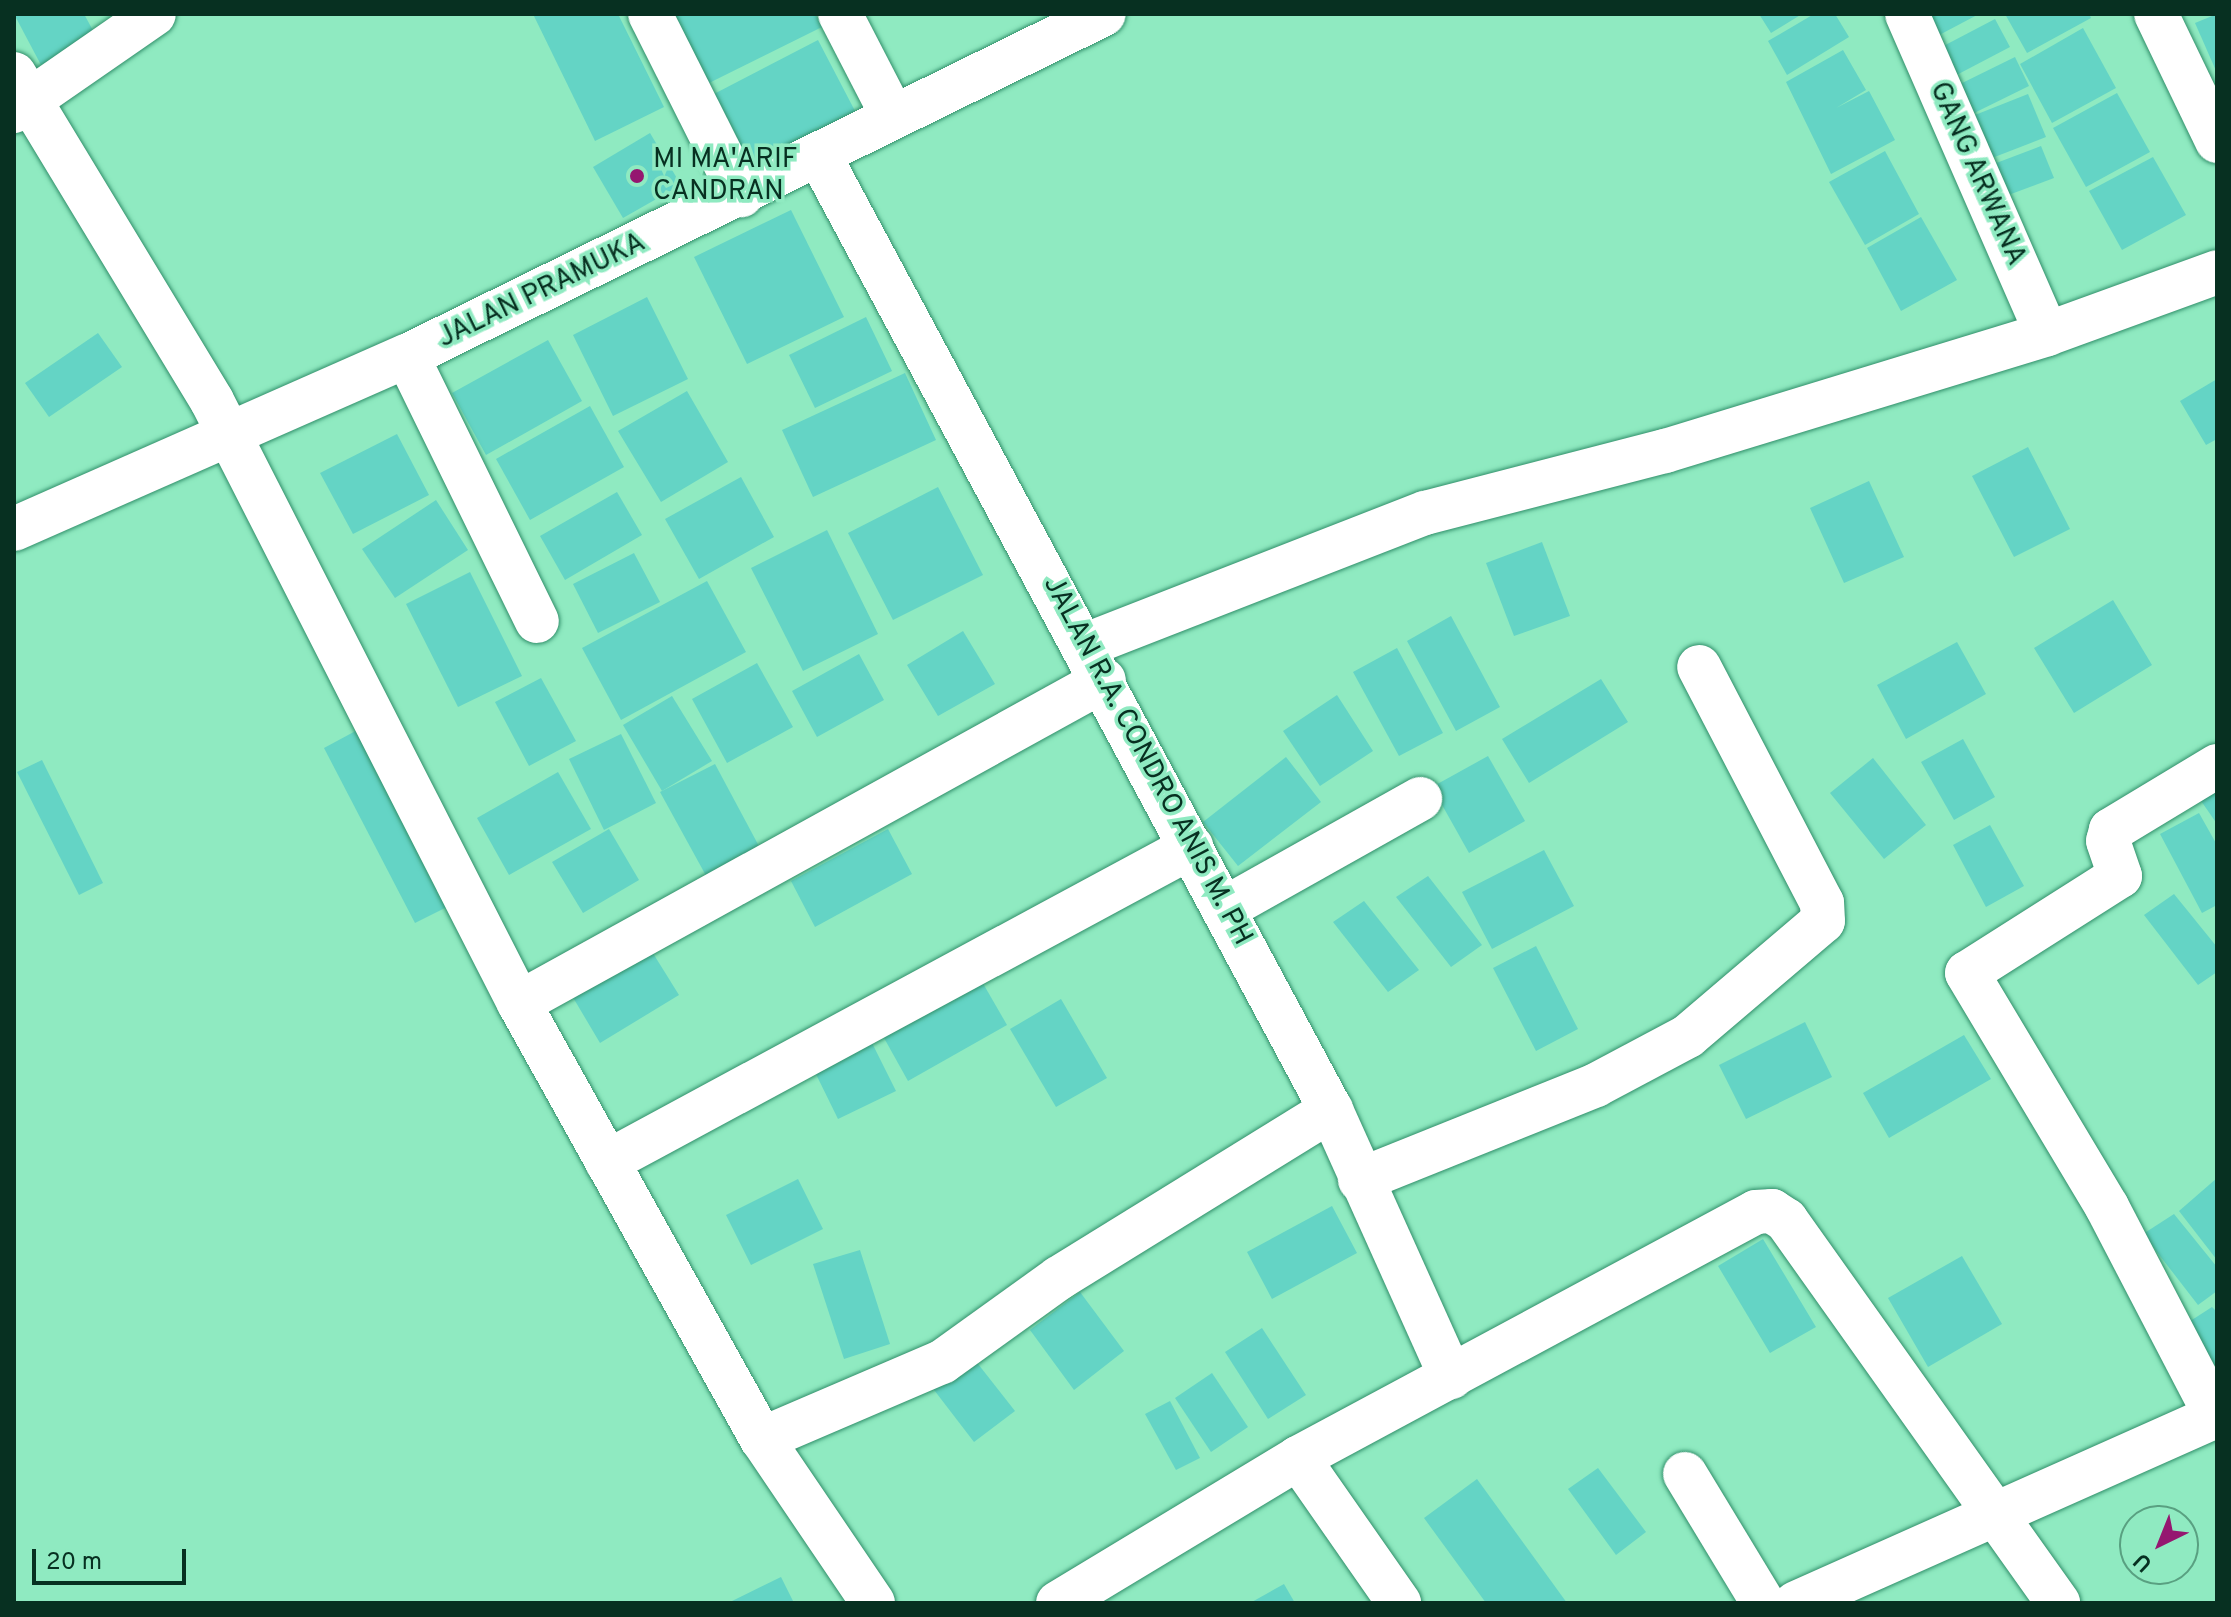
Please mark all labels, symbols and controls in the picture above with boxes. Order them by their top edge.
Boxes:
street label: GANG ARWANA [1921,76,2033,272]
place label: MI MA'ARIF CANDRAN [653,143,797,209]
marker: MI MA'ARIF CANDRAN [628,167,646,185]
street label: JALAN PRAMUKA [433,226,651,356]
street label: JALAN R.A. CONDRO ANIS M. PH [1035,570,1259,952]
north arrow [2119,1505,2199,1585]
scale bar [36,1533,190,1583]
text: U [2129,1546,2159,1577]
text: 20 m [46,1548,102,1578]

